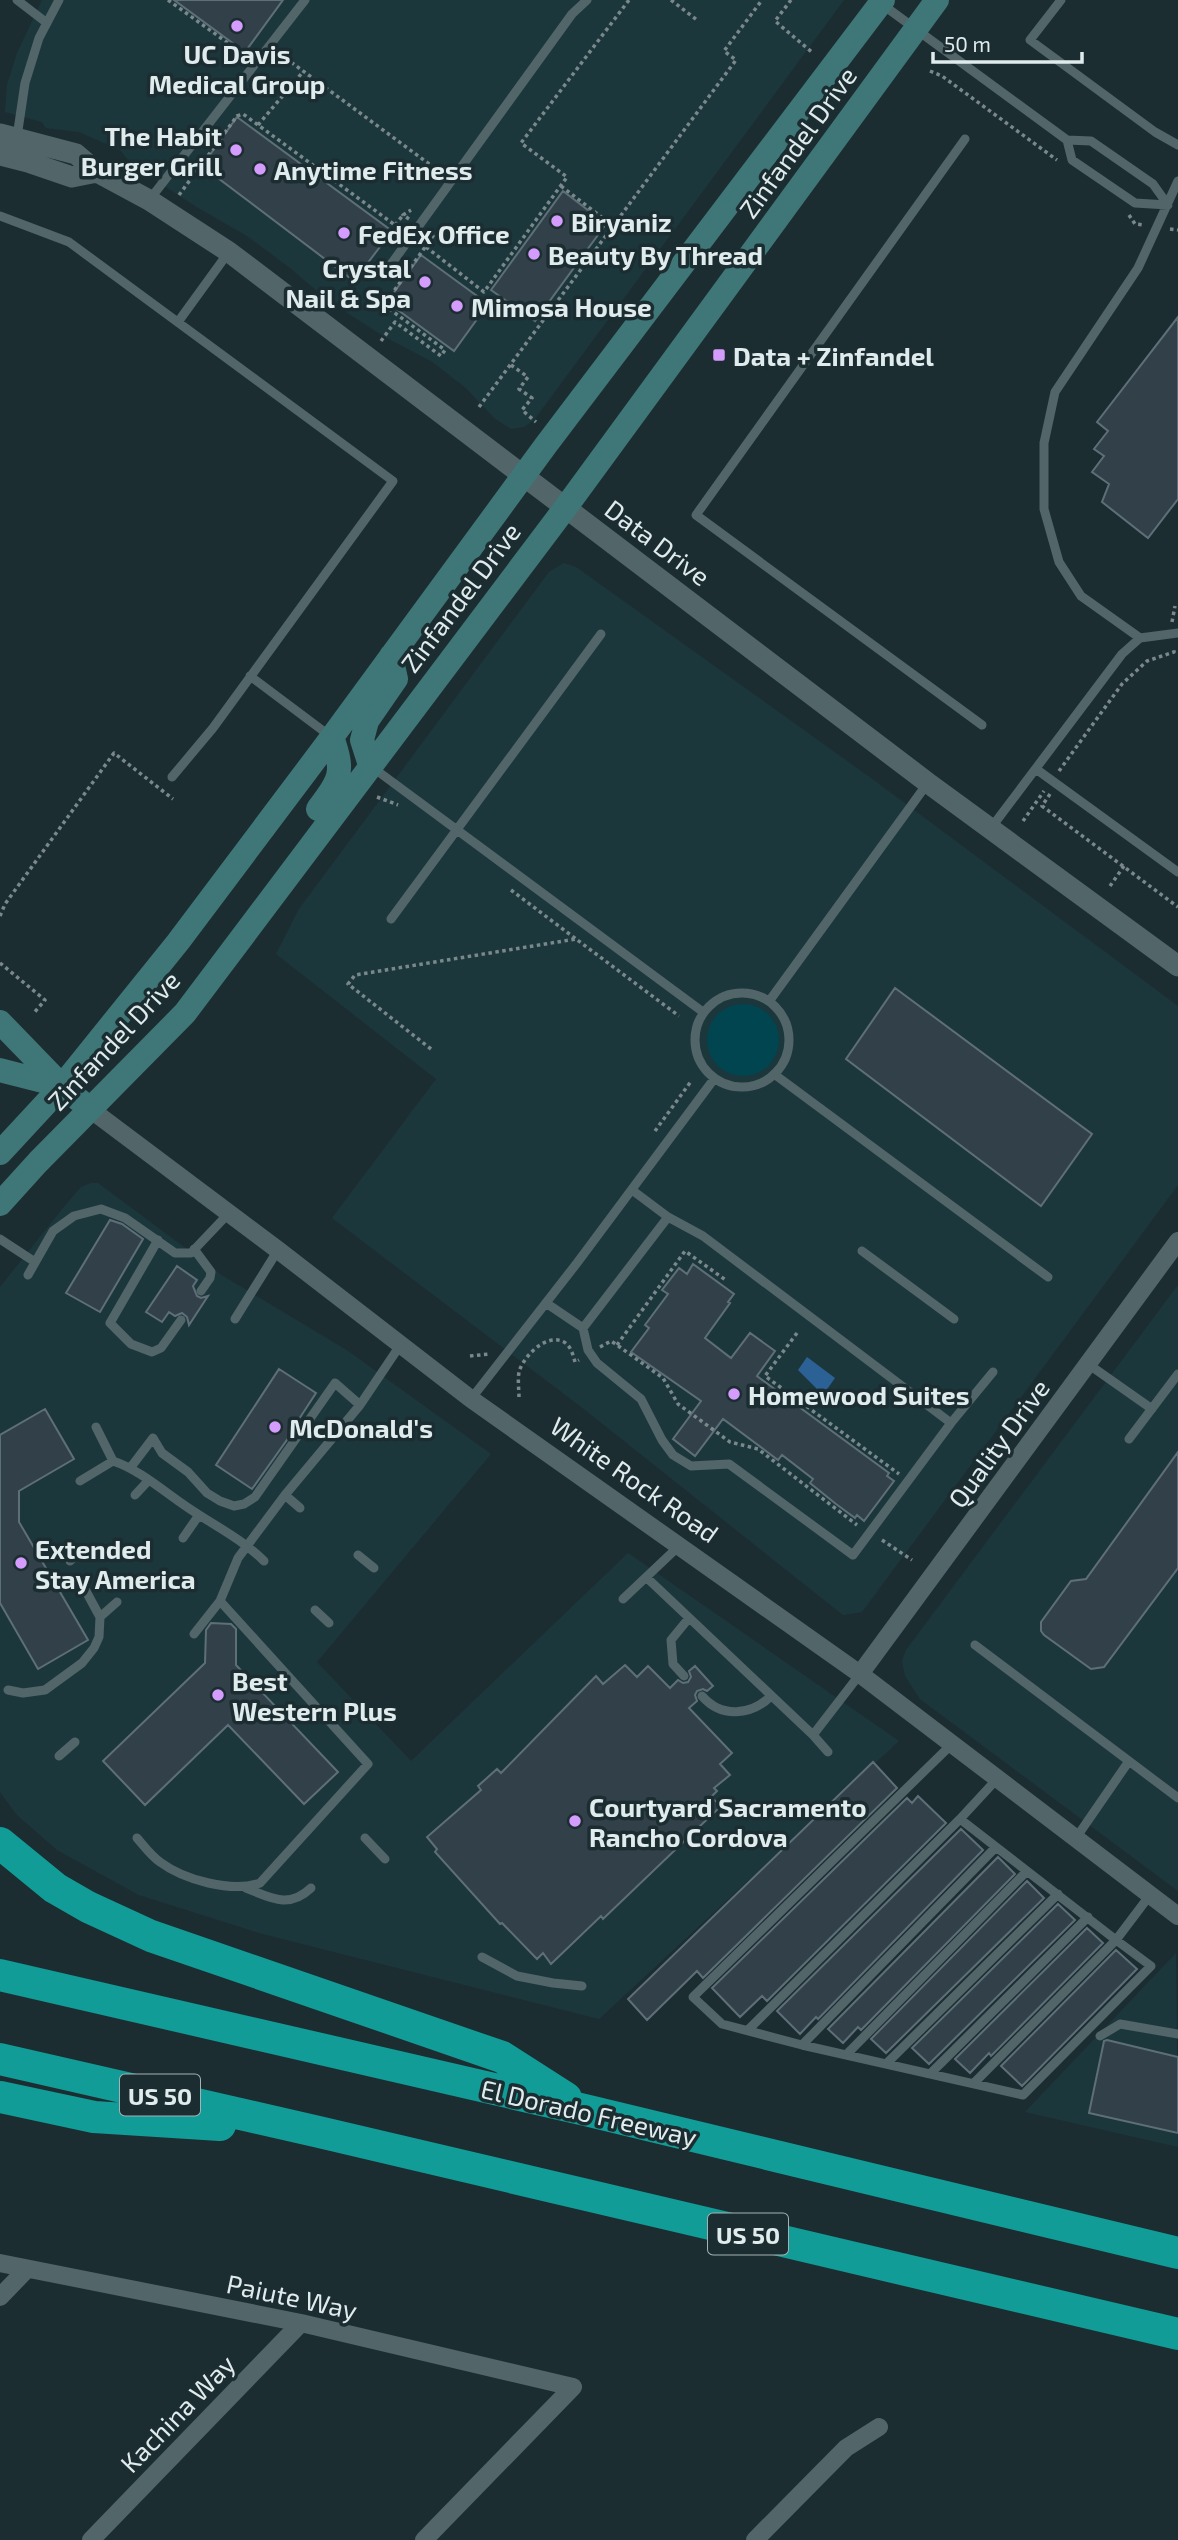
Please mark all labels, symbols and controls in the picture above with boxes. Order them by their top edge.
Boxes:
marker: UC Davis Medical Group [229,18,245,34]
scale bar [933,21,1082,65]
text: 50 m [944,31,991,56]
place label: UC Davis Medical Group [149,38,325,99]
street label: Zinfandel Drive [732,60,862,224]
place label: The Habit Burger Grill [81,120,222,181]
marker: The Habit Burger Grill [228,142,244,158]
place label: Anytime Fitness [274,154,473,186]
marker: Anytime Fitness [252,161,268,177]
place label: Biryaniz [571,206,672,238]
marker: Biryaniz [549,213,565,229]
place label: FedEx Office [358,218,510,249]
marker: FedEx Office [336,225,352,241]
place label: Beauty By Thread [548,239,763,271]
marker: Beauty By Thread [526,246,542,262]
place label: Crystal Nail & Spa [285,252,411,313]
marker: Crystal Nail & Spa [417,274,433,290]
place label: Mimosa House [471,291,652,322]
marker: Mimosa House [449,298,465,314]
place label: Data + Zinfandel [733,340,934,371]
marker: Data + Zinfandel [711,347,727,363]
street label: Data Drive [599,493,717,591]
street label: Zinfandel Drive [394,516,526,678]
street label: Zinfandel Drive [41,964,185,1116]
street label: Quality Drive [941,1373,1055,1513]
place label: Homewood Suites [748,1379,970,1410]
marker: Homewood Suites [726,1386,742,1402]
street label: White Rock Road [545,1410,725,1548]
place label: McDonald's [289,1412,433,1443]
marker: McDonald's [267,1419,283,1435]
place label: Extended Stay America [35,1533,196,1595]
marker: Extended Stay America [13,1555,29,1571]
place label: Best Western Plus [232,1665,397,1726]
marker: Best Western Plus [210,1687,226,1703]
place label: Courtyard Sacramento Rancho Cordova [589,1791,867,1852]
marker: Courtyard Sacramento Rancho Cordova [567,1813,583,1829]
street label: El Dorado Freeway [478,2072,700,2152]
road number: US 50 [120,2074,200,2116]
road number: US 50 [708,2214,788,2255]
street label: Paiute Way [224,2267,360,2325]
street label: Kachina Way [113,2348,241,2478]

